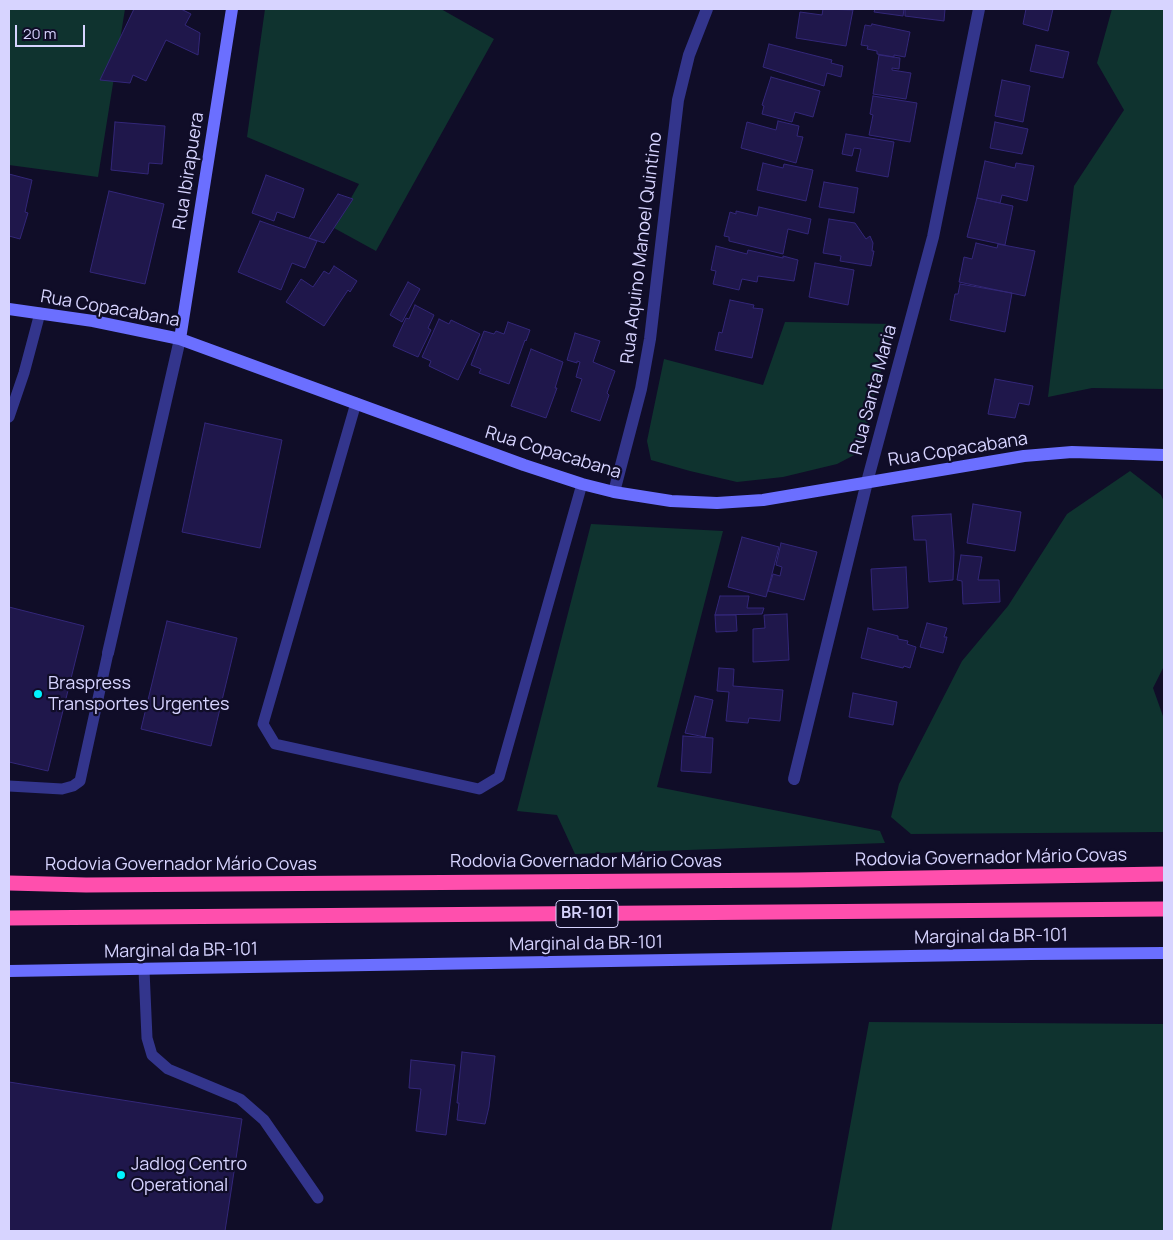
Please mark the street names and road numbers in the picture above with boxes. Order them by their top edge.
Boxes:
street label: Rua Ibirapuera [169,111,209,231]
street label: Rua Aquino Manoel Quintino [617,131,667,365]
street label: Rua Copacabana [39,286,181,332]
street label: Rua Santa Maria [846,322,902,458]
street label: Rua Copacabana [482,422,624,484]
street label: Rua Copacabana [887,428,1029,472]
street label: Rodovia Governador Mário Covas [855,845,1127,871]
street label: Rodovia Governador Mário Covas [450,851,722,873]
street label: Rodovia Governador Mário Covas [45,854,317,876]
road number: BR-101 [556,901,618,928]
street label: Marginal da BR-101 [914,925,1068,949]
street label: Marginal da BR-101 [509,932,663,956]
street label: Marginal da BR-101 [104,939,258,963]

